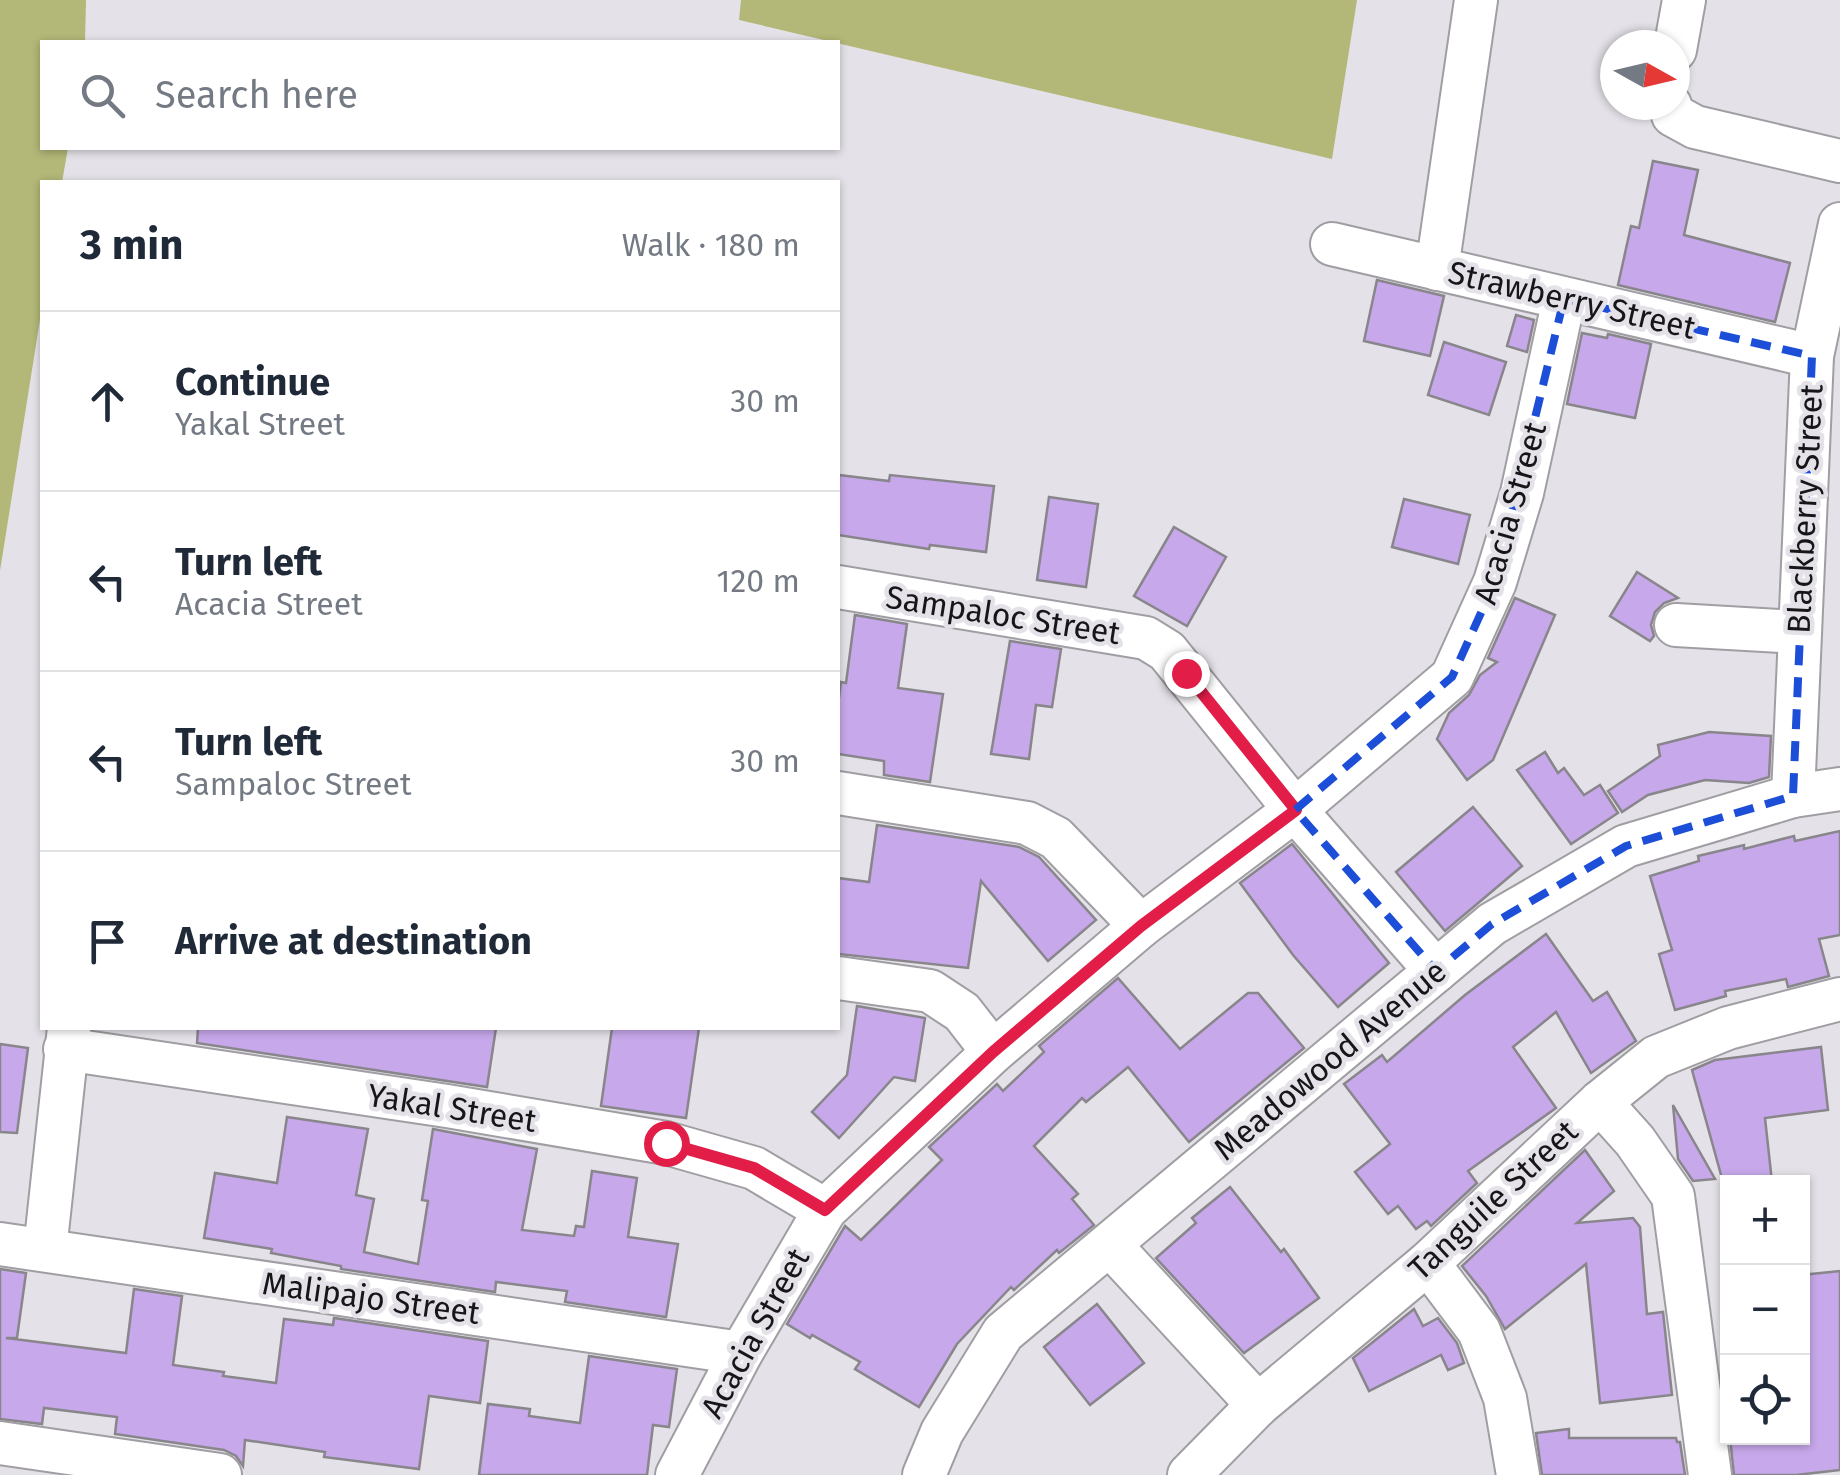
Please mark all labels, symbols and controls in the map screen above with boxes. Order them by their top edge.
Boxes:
north arrow [1600,30,1690,120]
search box [40,40,840,150]
icon: search [75,68,130,123]
text: Search here [155,72,358,118]
text: 3 min [80,220,183,270]
text: Walk · 180 m [622,226,800,264]
street label: Strawberry Street [1445,253,1700,347]
text: Continue [175,359,330,405]
icon: ahead [80,374,135,429]
text: 30 m [730,382,800,420]
street label: Blackberry Street [1779,383,1831,635]
text: Yakal Street [175,405,345,443]
street label: Acacia Street [1466,417,1554,608]
text: Turn left [175,539,322,585]
icon: left [80,554,135,609]
text: 120 m [717,562,800,600]
street label: Sampaloc Street [883,578,1123,652]
text: Acacia Street [175,585,363,623]
route end [1164,651,1210,697]
text: Turn left [175,719,322,765]
icon: left [80,734,135,789]
text: 30 m [730,742,800,780]
text: Sampaloc Street [175,765,412,803]
icon: arrive [80,914,135,969]
text: Arrive at destination [175,918,532,964]
street label: Meadowood Avenue [1206,952,1454,1168]
street label: Yakal Street [365,1076,539,1140]
street label: Tanguile Street [1401,1112,1586,1288]
route start [644,1121,690,1167]
map controls [1720,1175,1810,1445]
button: + [1720,1175,1810,1265]
street label: Acacia Street [693,1241,817,1424]
street label: Malipajo Street [260,1264,483,1332]
button: − [1720,1265,1810,1355]
button: locate [1720,1355,1810,1445]

